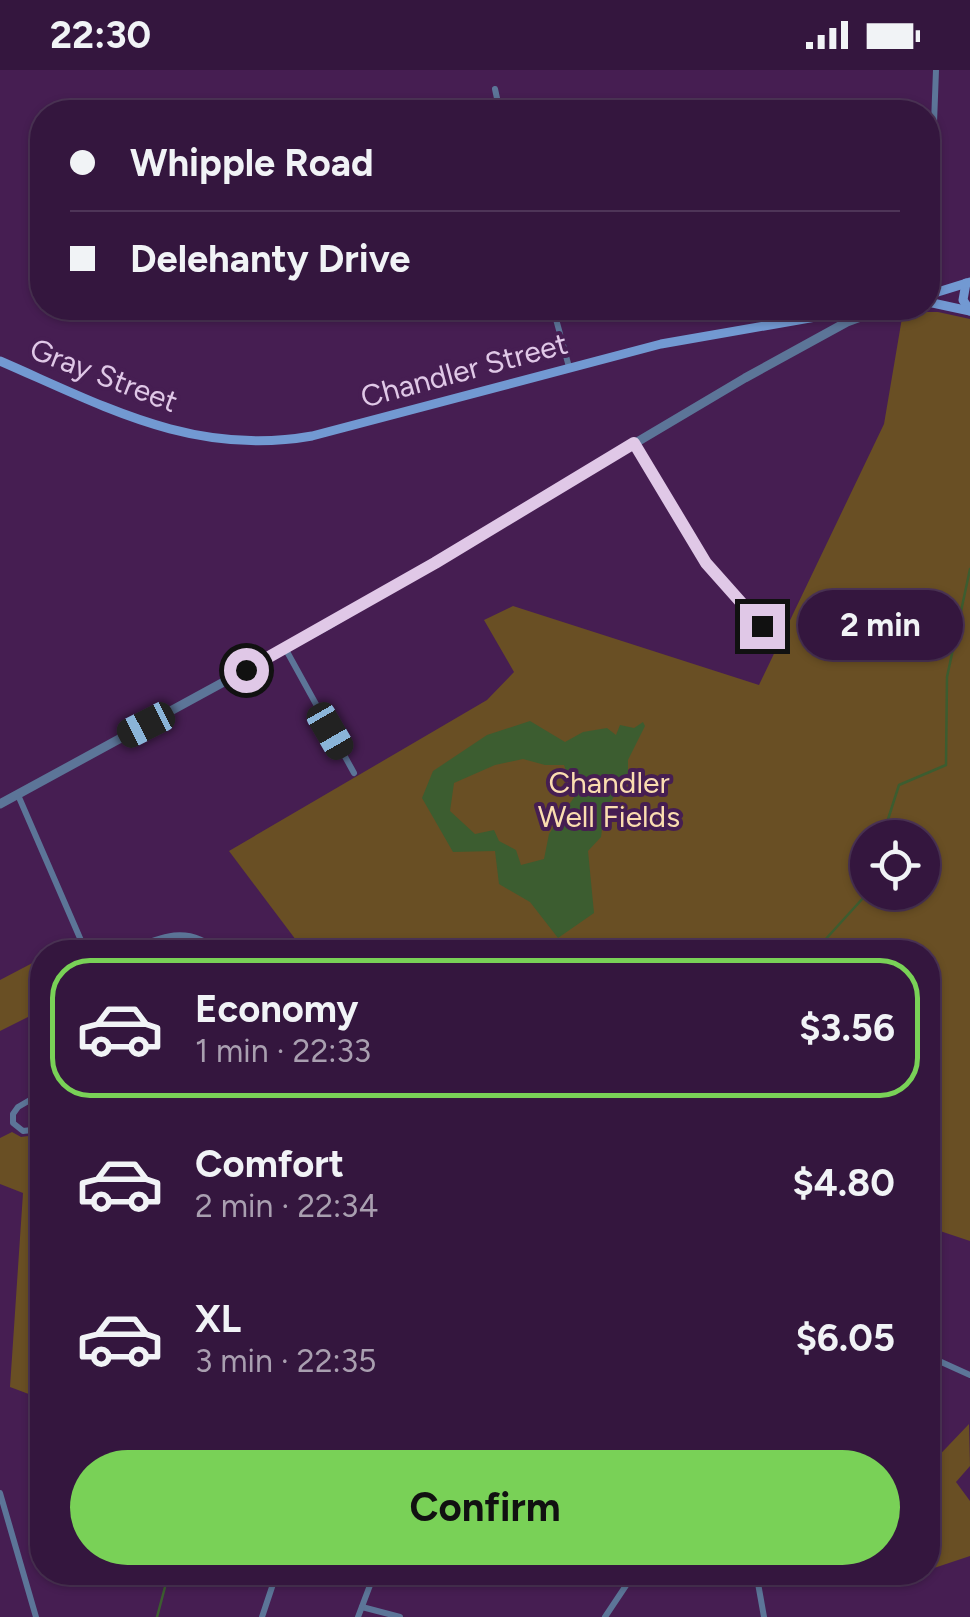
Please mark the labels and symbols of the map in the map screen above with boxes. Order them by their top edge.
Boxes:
street label: Chandler Street [357,325,571,415]
street label: Gray Street [25,330,183,420]
callout: 2 min [797,591,962,661]
route end [740,604,785,649]
route start [224,648,269,693]
car [112,698,180,752]
car [302,698,358,764]
park label: Chandler Well Fields [538,764,680,835]

